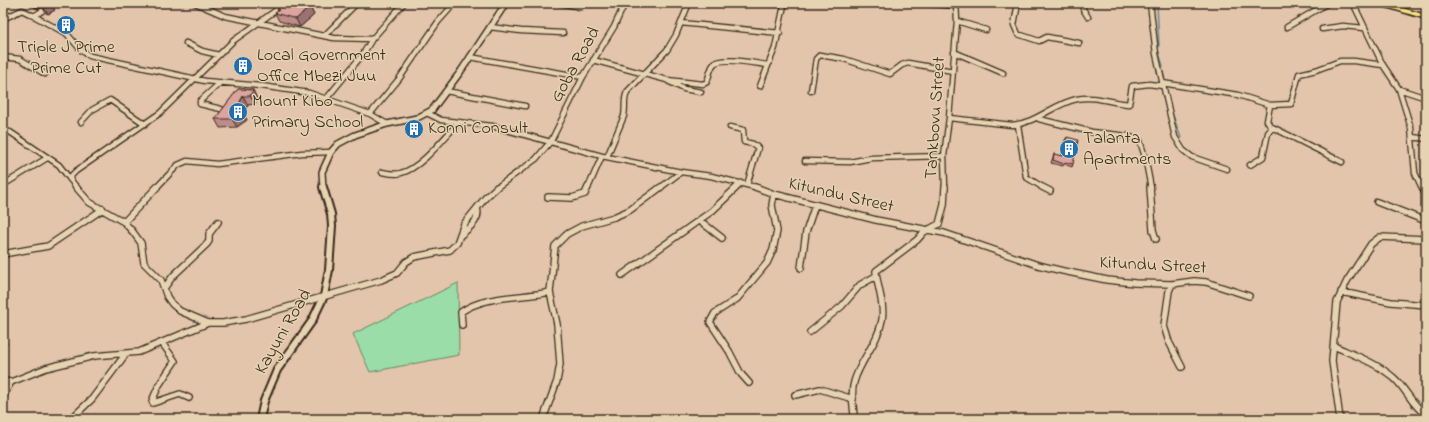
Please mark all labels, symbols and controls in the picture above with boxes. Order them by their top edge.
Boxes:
building icon: Triple J Prime Prime Cut [55,14,77,36]
street label: Goba Road [545,22,607,108]
place label: Triple J Prime Prime Cut [17,35,116,82]
place label: Local Government Office Mbezi Juu [257,43,386,90]
building icon: Local Government Office Mbezi Juu [232,55,254,77]
street label: Tankbovu Street [919,56,953,180]
place label: Mount Kibo Primary School [252,89,363,136]
building icon: Mount Kibo Primary School [227,101,249,123]
place label: Konni Consult [428,116,528,142]
building icon: Konni Consult [403,118,425,140]
place label: Talanta Apartments [1083,126,1171,173]
building icon: Talanta Apartments [1058,138,1080,160]
street label: Kitundu Street [786,171,896,221]
street label: Kitundu Street [1099,250,1207,282]
street label: Kayuni Road [249,285,319,379]

